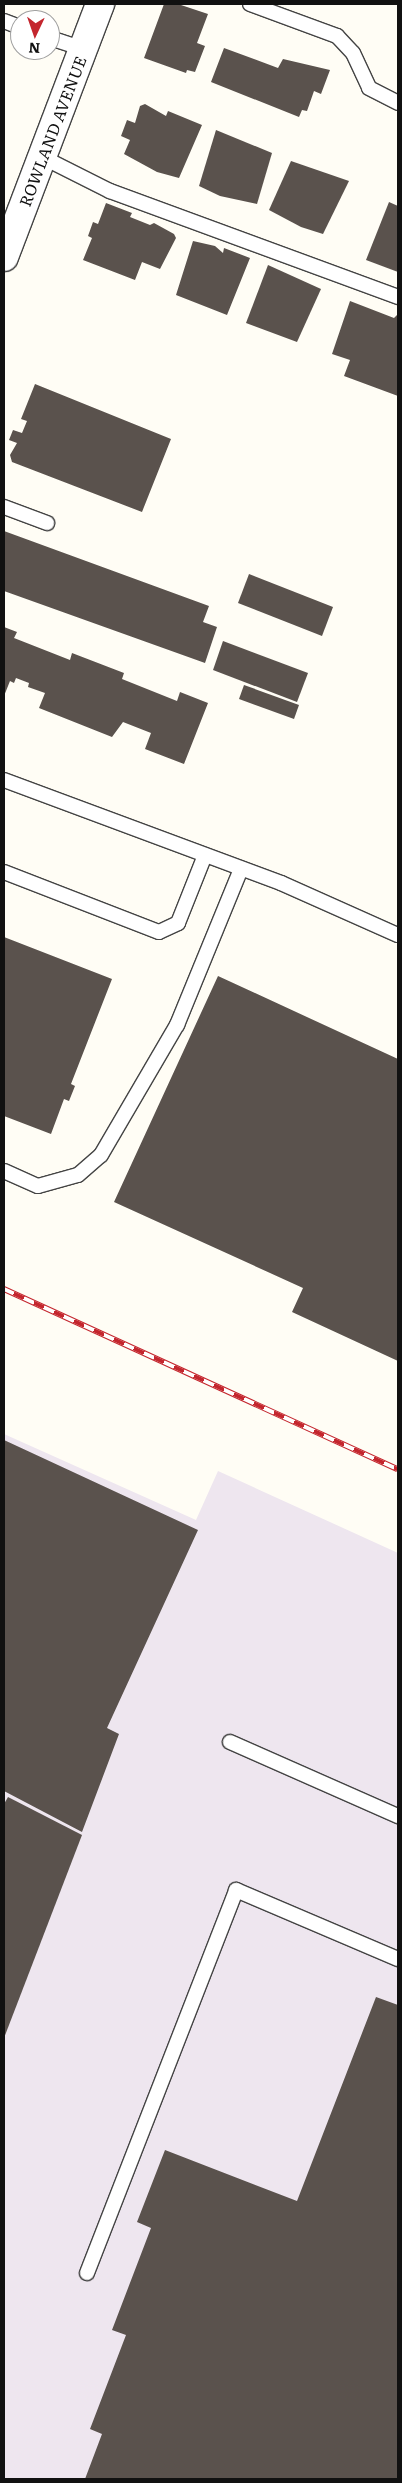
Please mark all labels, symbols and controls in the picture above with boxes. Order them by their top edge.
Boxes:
north arrow [10,10,60,60]
text: N [28,39,41,59]
street label: ROWLAND AVENUE [14,53,90,209]

